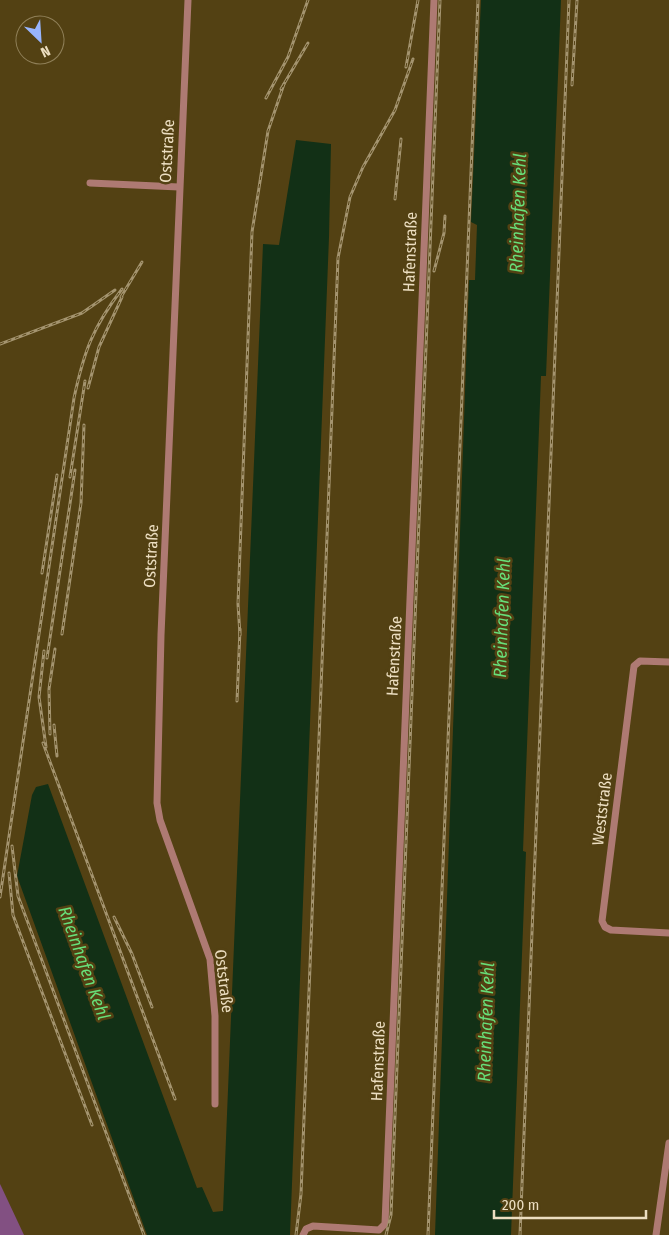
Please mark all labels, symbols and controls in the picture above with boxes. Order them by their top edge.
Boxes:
north arrow [15,15,65,65]
text: N [38,42,53,61]
street label: Oststraße [156,119,178,183]
water label: Rheinhafen Kehl [505,153,531,273]
street label: Hafenstraße [399,212,421,292]
street label: Oststraße [140,524,162,588]
water label: Rheinhafen Kehl [489,558,515,678]
street label: Hafenstraße [382,615,406,696]
street label: Weststraße [588,771,616,847]
water label: Rheinhafen Kehl [53,903,115,1023]
street label: Oststraße [211,948,237,1014]
water label: Rheinhafen Kehl [473,962,499,1082]
street label: Hafenstraße [367,1021,389,1101]
scale bar [494,1188,646,1220]
text: 200 m [502,1196,539,1214]

